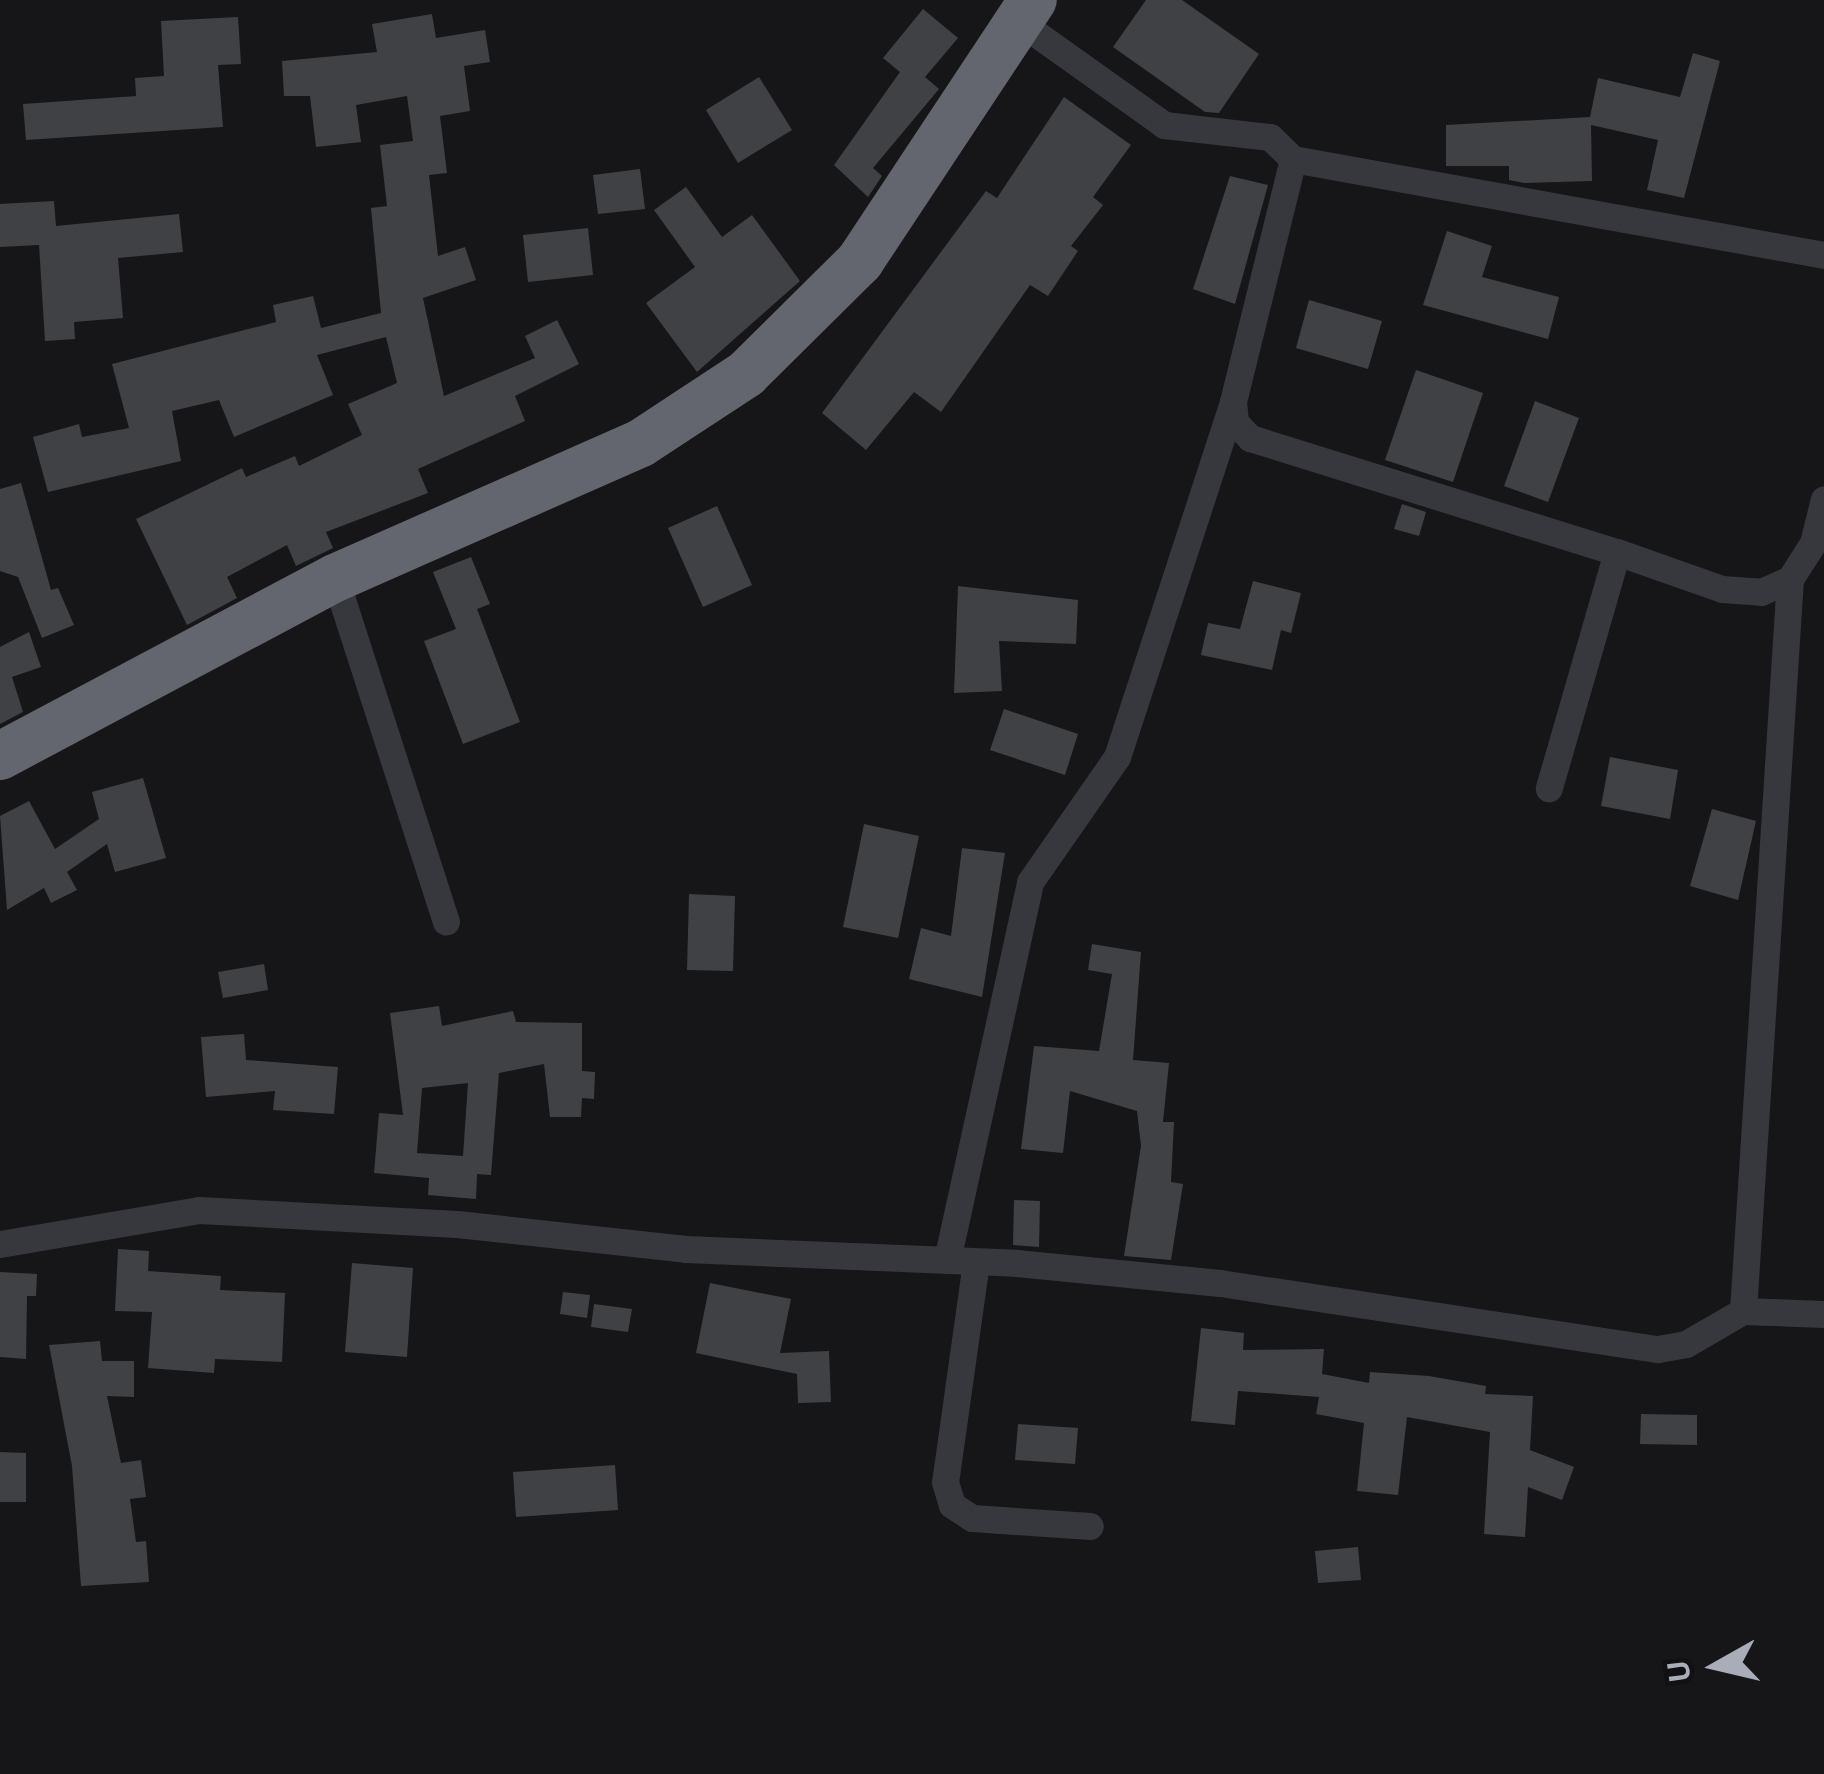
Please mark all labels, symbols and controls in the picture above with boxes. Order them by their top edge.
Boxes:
north arrow [1656,1606,1776,1726]
text: U [1662,1658,1698,1684]

